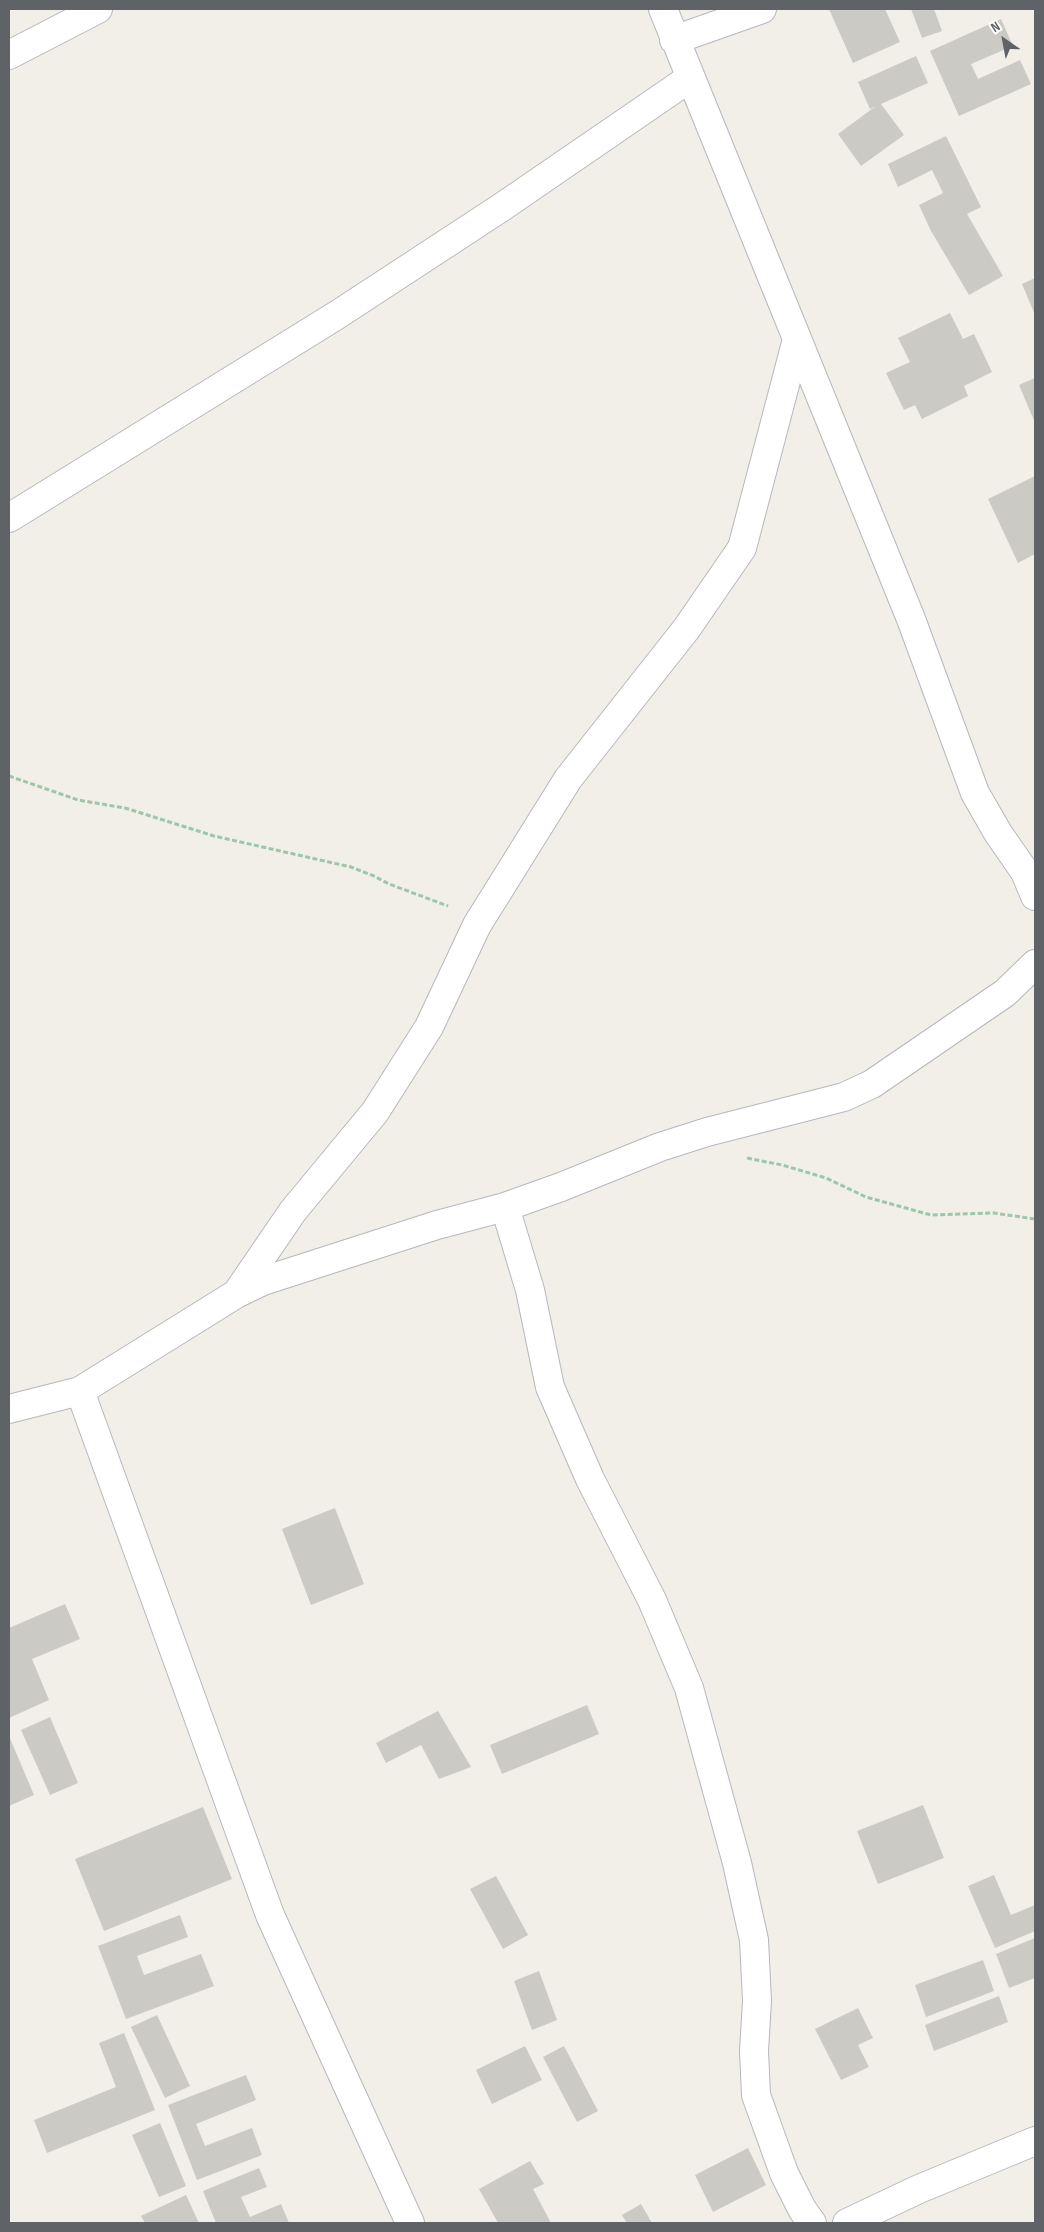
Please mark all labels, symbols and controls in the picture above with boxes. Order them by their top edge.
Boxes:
north arrow [979,15,1029,65]
text: N [988,18,1003,36]

